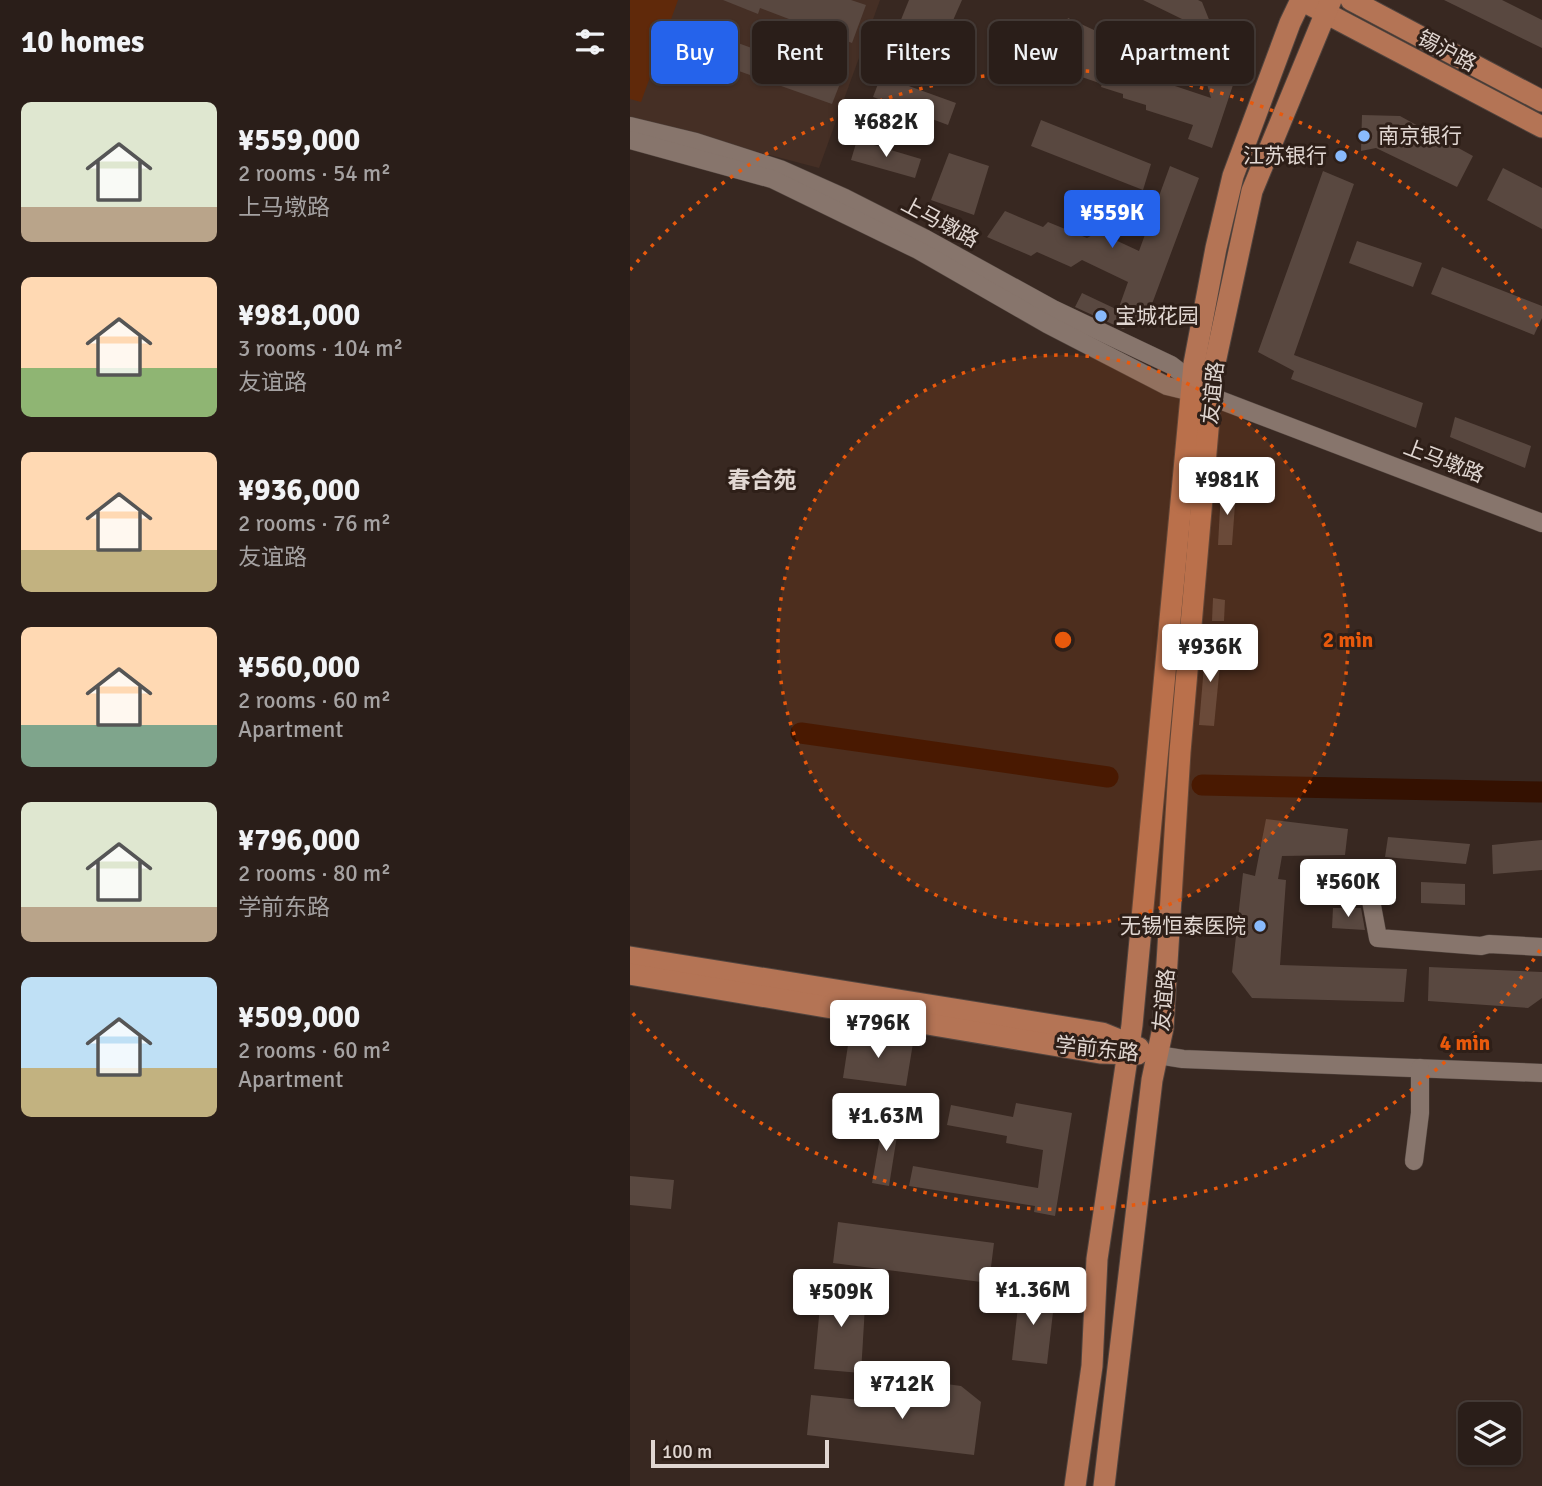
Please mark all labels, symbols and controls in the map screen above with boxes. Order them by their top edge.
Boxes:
chip: Buy [651,21,738,84]
chip: Rent [752,21,847,84]
chip: Filters [861,21,975,84]
chip: New [989,21,1082,84]
chip: Apartment [1096,21,1254,84]
icon: filters [571,23,609,61]
text: 10 homes [21,24,144,61]
street label: 锡沪路 [1413,25,1481,77]
pin: ¥682K [837,100,935,159]
text: ¥682K [854,107,918,136]
text: ¥559,000 [238,122,360,159]
place label: 南京银行 [1378,123,1462,149]
marker: 南京银行 [1356,128,1372,144]
icon: home [77,130,161,214]
place label: 江苏银行 [1243,143,1327,169]
marker: 江苏银行 [1333,148,1349,164]
text: 2 rooms · 54 m² [238,159,391,188]
pin: ¥559K [1063,190,1161,250]
street label: 上马墩路 [897,191,983,253]
text: 上马墩路 [238,193,330,222]
text: ¥559K [1080,198,1144,227]
text: ¥981,000 [238,297,360,334]
place label: 宝城花园 [1115,303,1199,329]
icon: home [77,305,161,389]
marker: 宝城花园 [1093,308,1109,324]
text: 3 rooms · 104 m² [238,334,403,363]
street label: 友谊路 [1197,360,1229,426]
text: 友谊路 [238,368,307,397]
street label: 上马墩路 [1400,434,1488,488]
pin: ¥981K [1178,458,1276,517]
text: ¥981K [1195,465,1259,494]
district label: 春合苑 [728,466,797,495]
text: ¥936,000 [238,472,360,509]
icon: home [77,480,161,564]
text: 2 rooms · 76 m² [238,509,391,538]
text: 友谊路 [238,543,307,572]
pin: ¥936K [1161,624,1259,684]
text: 2 min [1323,627,1373,653]
centre of rings [1051,628,1075,652]
text: ¥936K [1178,632,1242,661]
text: ¥560,000 [238,649,360,686]
icon: home [77,655,161,739]
text: 2 rooms · 60 m² [238,686,391,715]
text: Apartment [238,715,343,744]
text: ¥796,000 [238,822,360,859]
icon: home [77,830,161,914]
text: 2 rooms · 80 m² [238,859,391,888]
pin: ¥560K [1299,860,1397,919]
text: ¥560K [1316,867,1380,896]
text: 学前东路 [238,893,330,922]
place label: 无锡恒泰医院 [1120,913,1246,939]
marker: 无锡恒泰医院 [1252,918,1268,934]
street label: 友谊路 [1148,967,1180,1033]
text: ¥509,000 [238,999,360,1036]
pin: ¥796K [829,1000,927,1060]
icon: home [77,1005,161,1089]
text: ¥796K [846,1008,910,1037]
text: 4 min [1440,1030,1490,1056]
street label: 学前东路 [1054,1032,1140,1066]
text: 2 rooms · 60 m² [238,1036,391,1065]
text: Apartment [238,1065,343,1094]
pin: ¥1.63M [829,1094,943,1153]
text: ¥1.63M [848,1101,924,1130]
pin: ¥1.36M [976,1268,1090,1327]
pin: ¥509K [792,1270,890,1329]
text: ¥1.36M [995,1275,1071,1304]
text: ¥509K [809,1277,873,1306]
pin: ¥712K [853,1362,951,1421]
text: ¥712K [870,1369,934,1398]
map controls [1458,1402,1521,1465]
button: layers [1458,1402,1521,1465]
scale bar [651,1437,830,1469]
text: 100 m [662,1440,712,1464]

